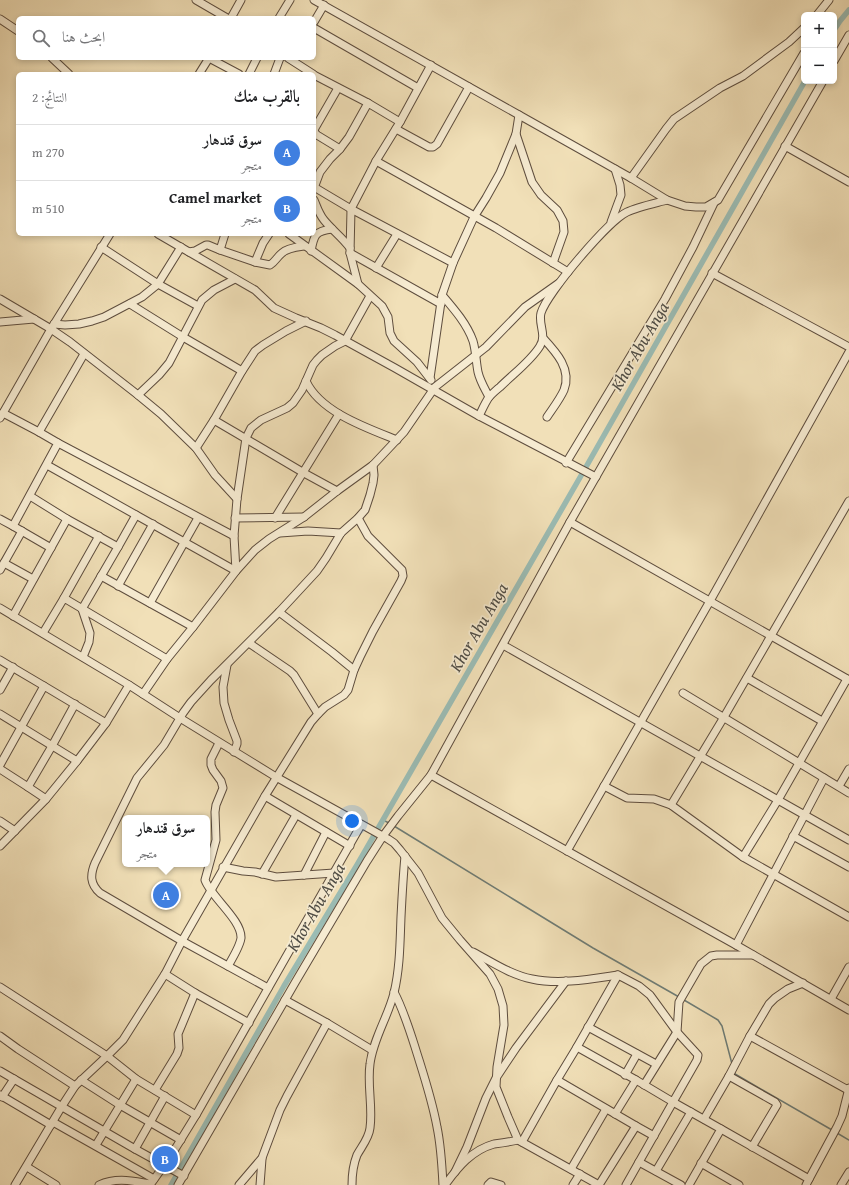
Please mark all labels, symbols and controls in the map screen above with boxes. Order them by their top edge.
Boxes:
map controls [801,12,837,84]
button: + [801,12,837,48]
search box [16,16,316,60]
text: ابحث هنا [62,26,105,47]
icon: search [30,27,52,49]
button: − [801,48,837,84]
text: بالقرب منك [233,83,300,108]
text: النتائج: 2 [32,88,67,107]
text: سوق قندهار [203,129,262,150]
text: 270 m [32,143,64,162]
text: A [283,143,291,162]
text: متجر [241,156,262,175]
text: Camel market [169,187,262,208]
text: 510 m [32,199,64,218]
text: B [283,199,291,218]
text: متجر [241,209,262,228]
water label: Khor Abu Anga [603,297,675,396]
water label: Khor Abu Anga [442,578,514,677]
your location [342,811,362,831]
popup [122,815,210,867]
text: سوق قندهار [137,817,195,838]
text: متجر [137,844,157,863]
water label: Khor Abu Anga [279,858,351,957]
pin: A [153,880,179,910]
pin: B [152,1144,178,1174]

